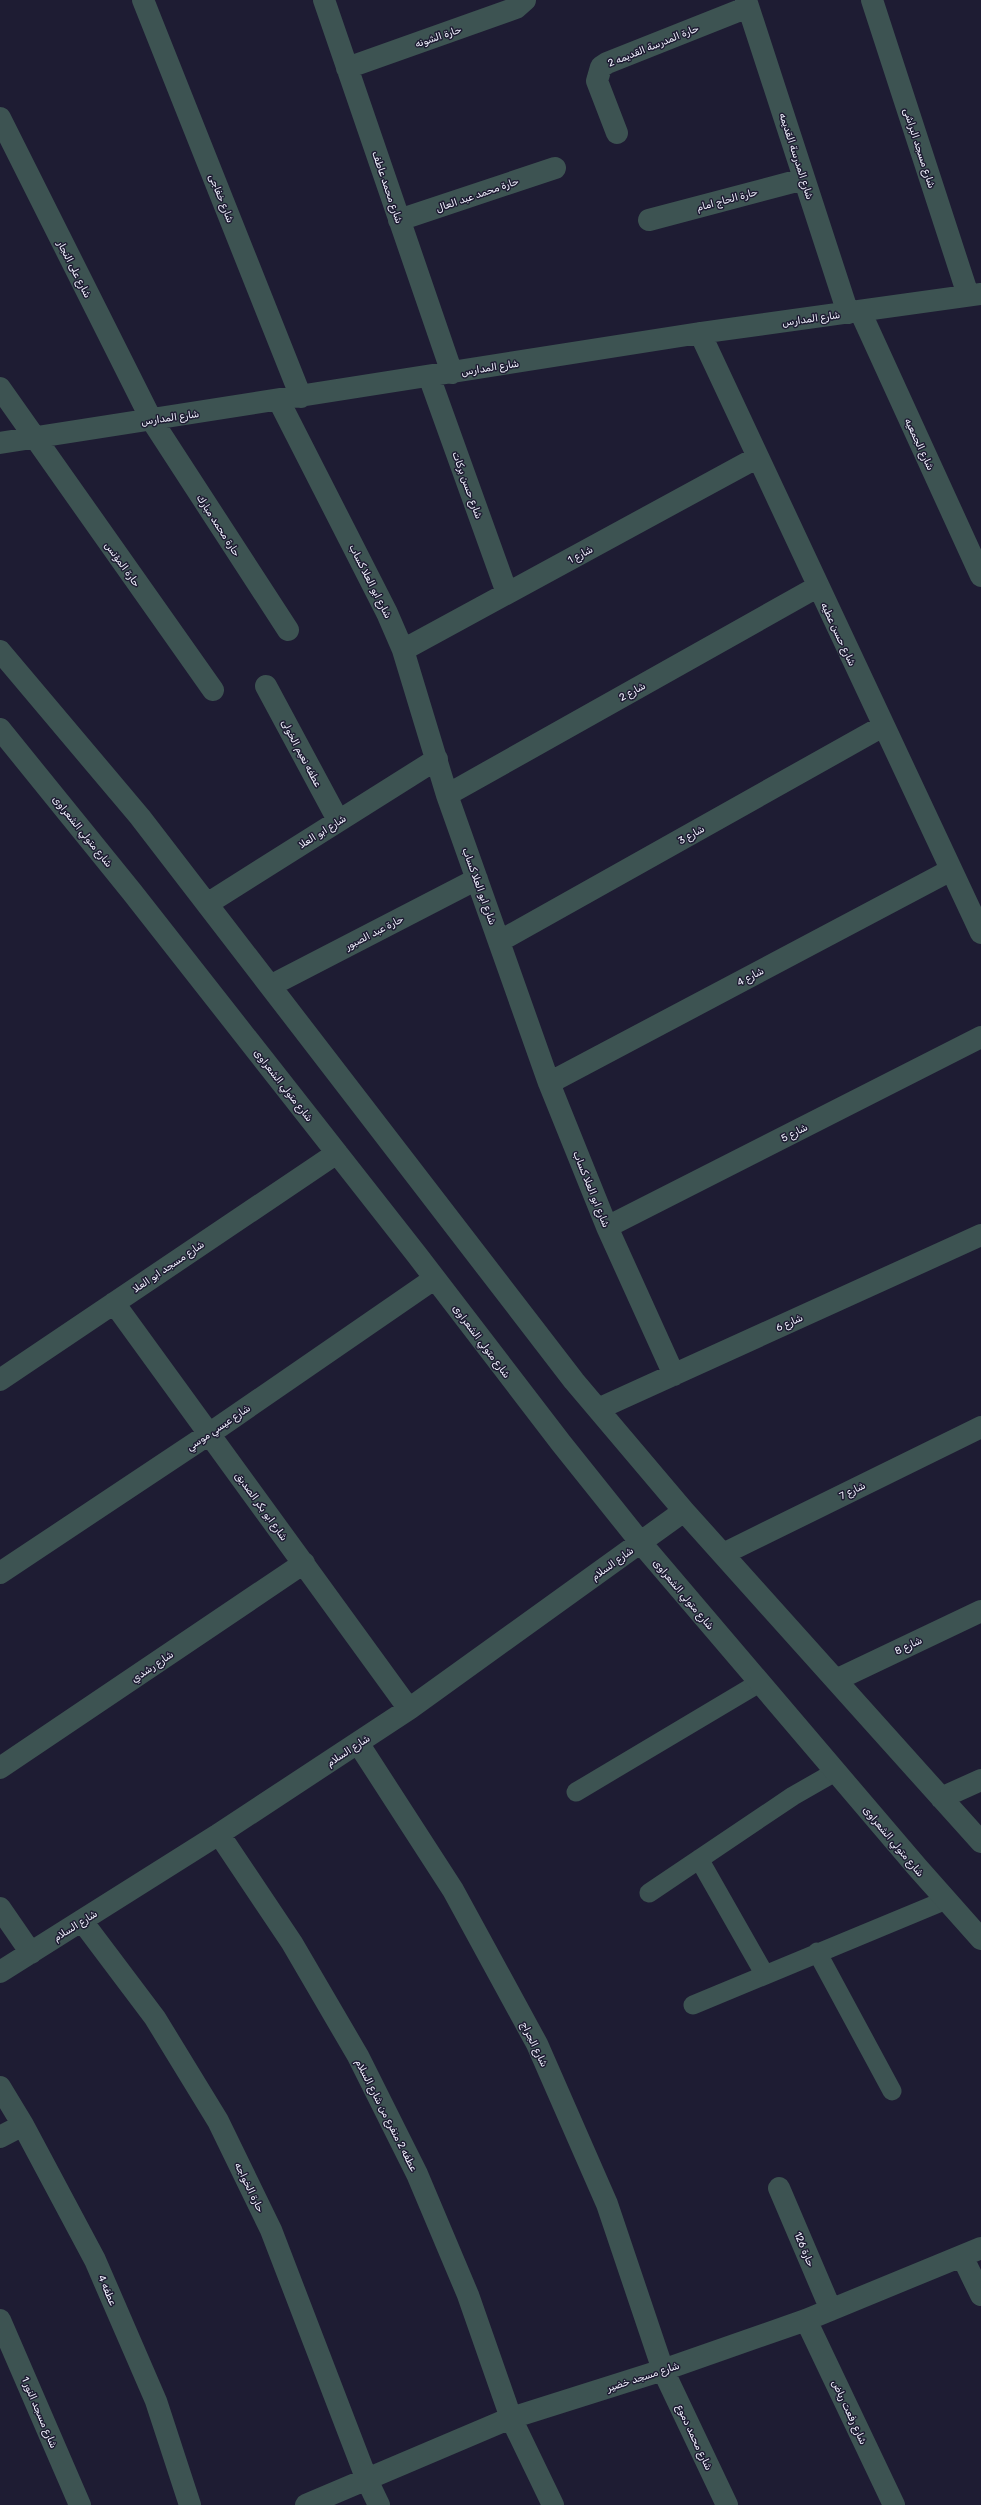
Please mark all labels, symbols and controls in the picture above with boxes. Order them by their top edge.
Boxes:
street label: حارة المدرسة القديمه 2 [606,22,701,70]
street label: حارة الشونه [414,23,463,50]
street label: شارع مسجد البراشى [900,107,938,190]
street label: شارع المدرسة القديمه [775,111,816,201]
street label: شارع محمد عاطف [368,150,405,225]
street label: شارع خفاجى [205,172,236,225]
street label: حارة محمد عبد العال [434,175,520,215]
street label: حارة الحاج امام [695,186,759,215]
street label: شارع على النجار [53,238,94,300]
street label: شارع المدارس [781,309,841,330]
street label: شارع المدارس [460,357,520,379]
street label: شارع المدارس [140,408,200,429]
street label: شارع الجمعيه [901,417,936,473]
street label: شارع حسن بركات [448,450,485,521]
street label: حارة محمد مبارك [194,492,243,559]
street label: حارة المؤنس [102,540,143,589]
street label: شارع ابو العلا كساب [345,542,394,621]
street label: شارع 1 [566,543,596,567]
street label: شارع حسن عطيه [817,601,858,669]
street label: شارع 2 [617,680,648,705]
street label: عطفه نعيم الخولى [278,718,324,790]
street label: شارع متولي الشعراوى [48,793,115,871]
street label: شارع ابو العلا [297,813,349,852]
street label: شارع 3 [676,823,707,848]
street label: شارع ابو العلا كساب [459,846,499,927]
street label: حارة عبد الصبور [342,913,406,953]
street label: شارع 4 [735,965,766,990]
street label: شارع متولي الشعراوى [250,1047,315,1125]
street label: شارع 5 [779,1121,810,1146]
street label: شارع ابو العلا كساب [569,1149,612,1230]
street label: شارع مسجد ابو العلا [131,1238,207,1296]
street label: شارع متولي الشعراوى [448,1303,513,1382]
street label: شارع 6 [774,1312,805,1335]
street label: شارع عيسي موسي [184,1402,254,1455]
street label: شارع ابو بكر الصديق [232,1470,290,1544]
street label: شارع 7 [837,1479,868,1503]
street label: شارع السلام [589,1545,637,1584]
street label: شارع متولي الشعراوى [649,1557,716,1634]
street label: شارع 8 [893,1634,924,1658]
street label: شارع رشدي [129,1648,176,1686]
street label: شارع السلام [325,1732,373,1770]
street label: شارع متولي الشعراوى [859,1804,926,1881]
street label: شارع السلام [52,1908,100,1945]
street label: شارع الجراج [517,2020,550,2069]
street label: عطفه 2 منفرع من شارع السلام [352,2057,420,2175]
street label: حارة الخواجه [232,2161,266,2214]
street label: حارة 126 [791,2230,817,2269]
street label: عطفه 4 [95,2273,119,2308]
street label: شارع مسجد خضير [605,2360,681,2396]
street label: شارع مسجد النور 1 [18,2375,60,2450]
street label: شارع رفعت رياض [828,2378,869,2447]
street label: شارع محمد دموع [673,2403,715,2473]

